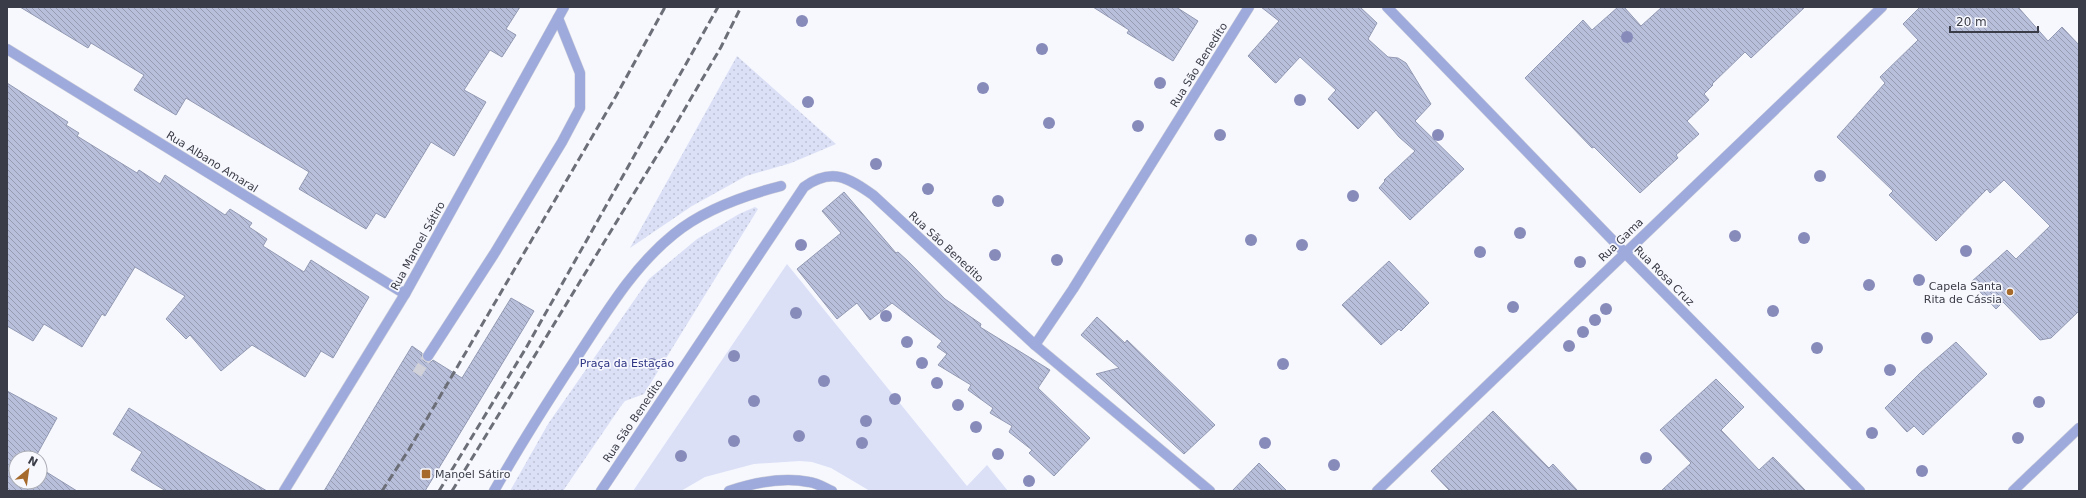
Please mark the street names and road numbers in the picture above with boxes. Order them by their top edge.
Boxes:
street label: Rua São Benedito [1168,20,1230,110]
street label: Rua Albano Amaral [164,129,260,195]
street label: Rua Manoel Sátiro [388,199,448,293]
street label: Rua São Benedito [906,209,986,285]
street label: Rua Gama [1596,215,1646,265]
street label: Rua Rosa Cruz [1631,243,1697,309]
street label: Rua São Benedito [600,377,666,465]

